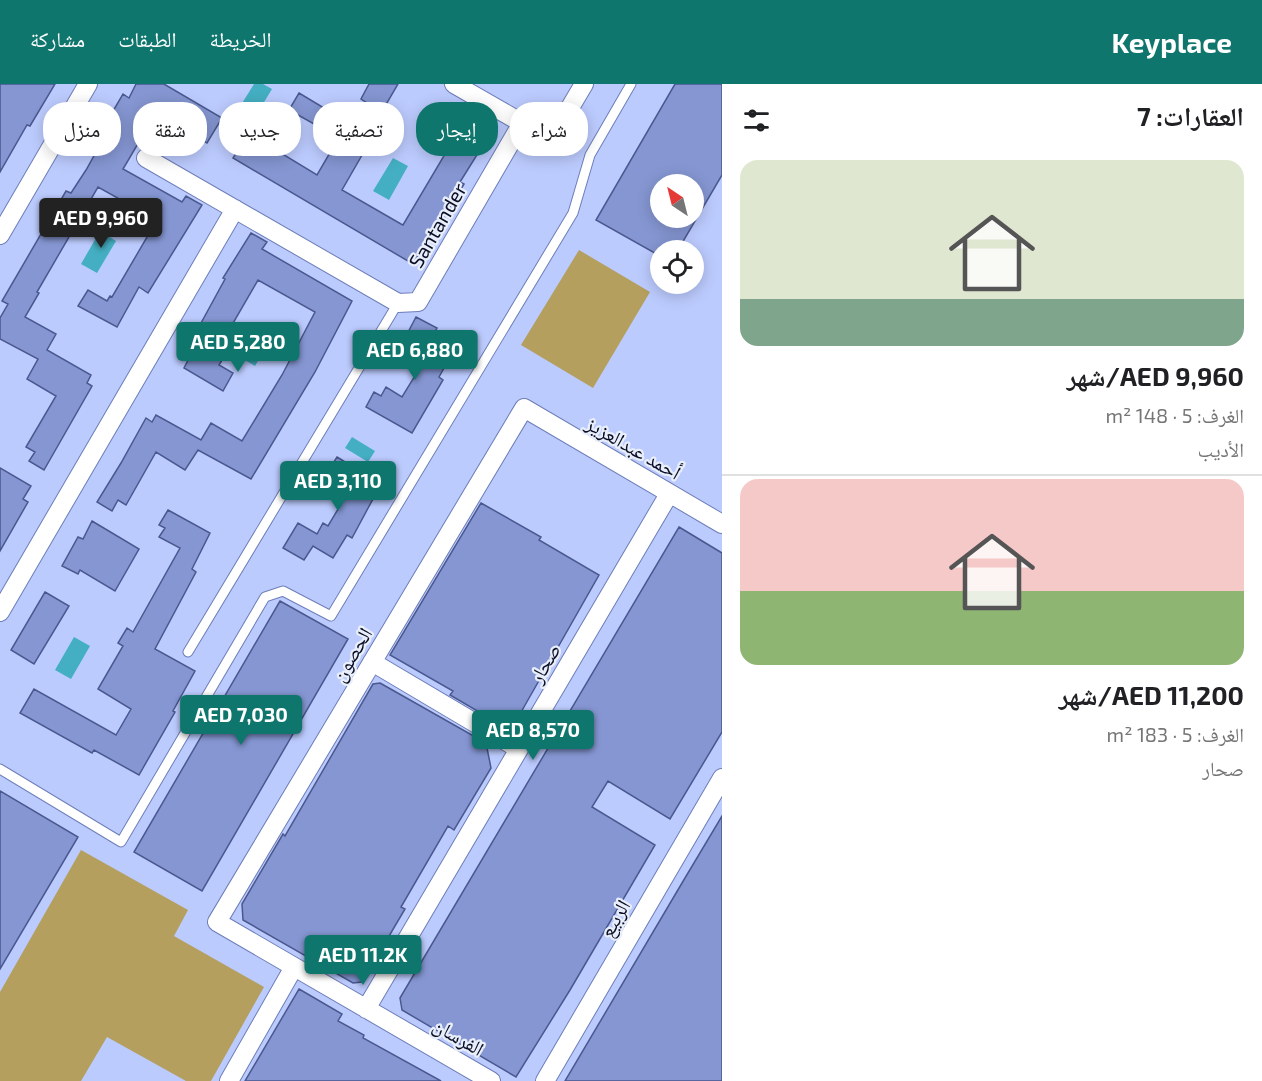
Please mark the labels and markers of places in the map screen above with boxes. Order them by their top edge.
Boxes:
pin: AED 9,960 [32,198,170,249]
pin: AED 5,280 [169,322,307,373]
pin: AED 6,880 [346,330,484,381]
pin: AED 3,110 [269,461,407,512]
pin: AED 7,030 [172,695,310,746]
pin: AED 8,570 [464,710,602,761]
pin: AED 11.2K [294,935,432,986]

